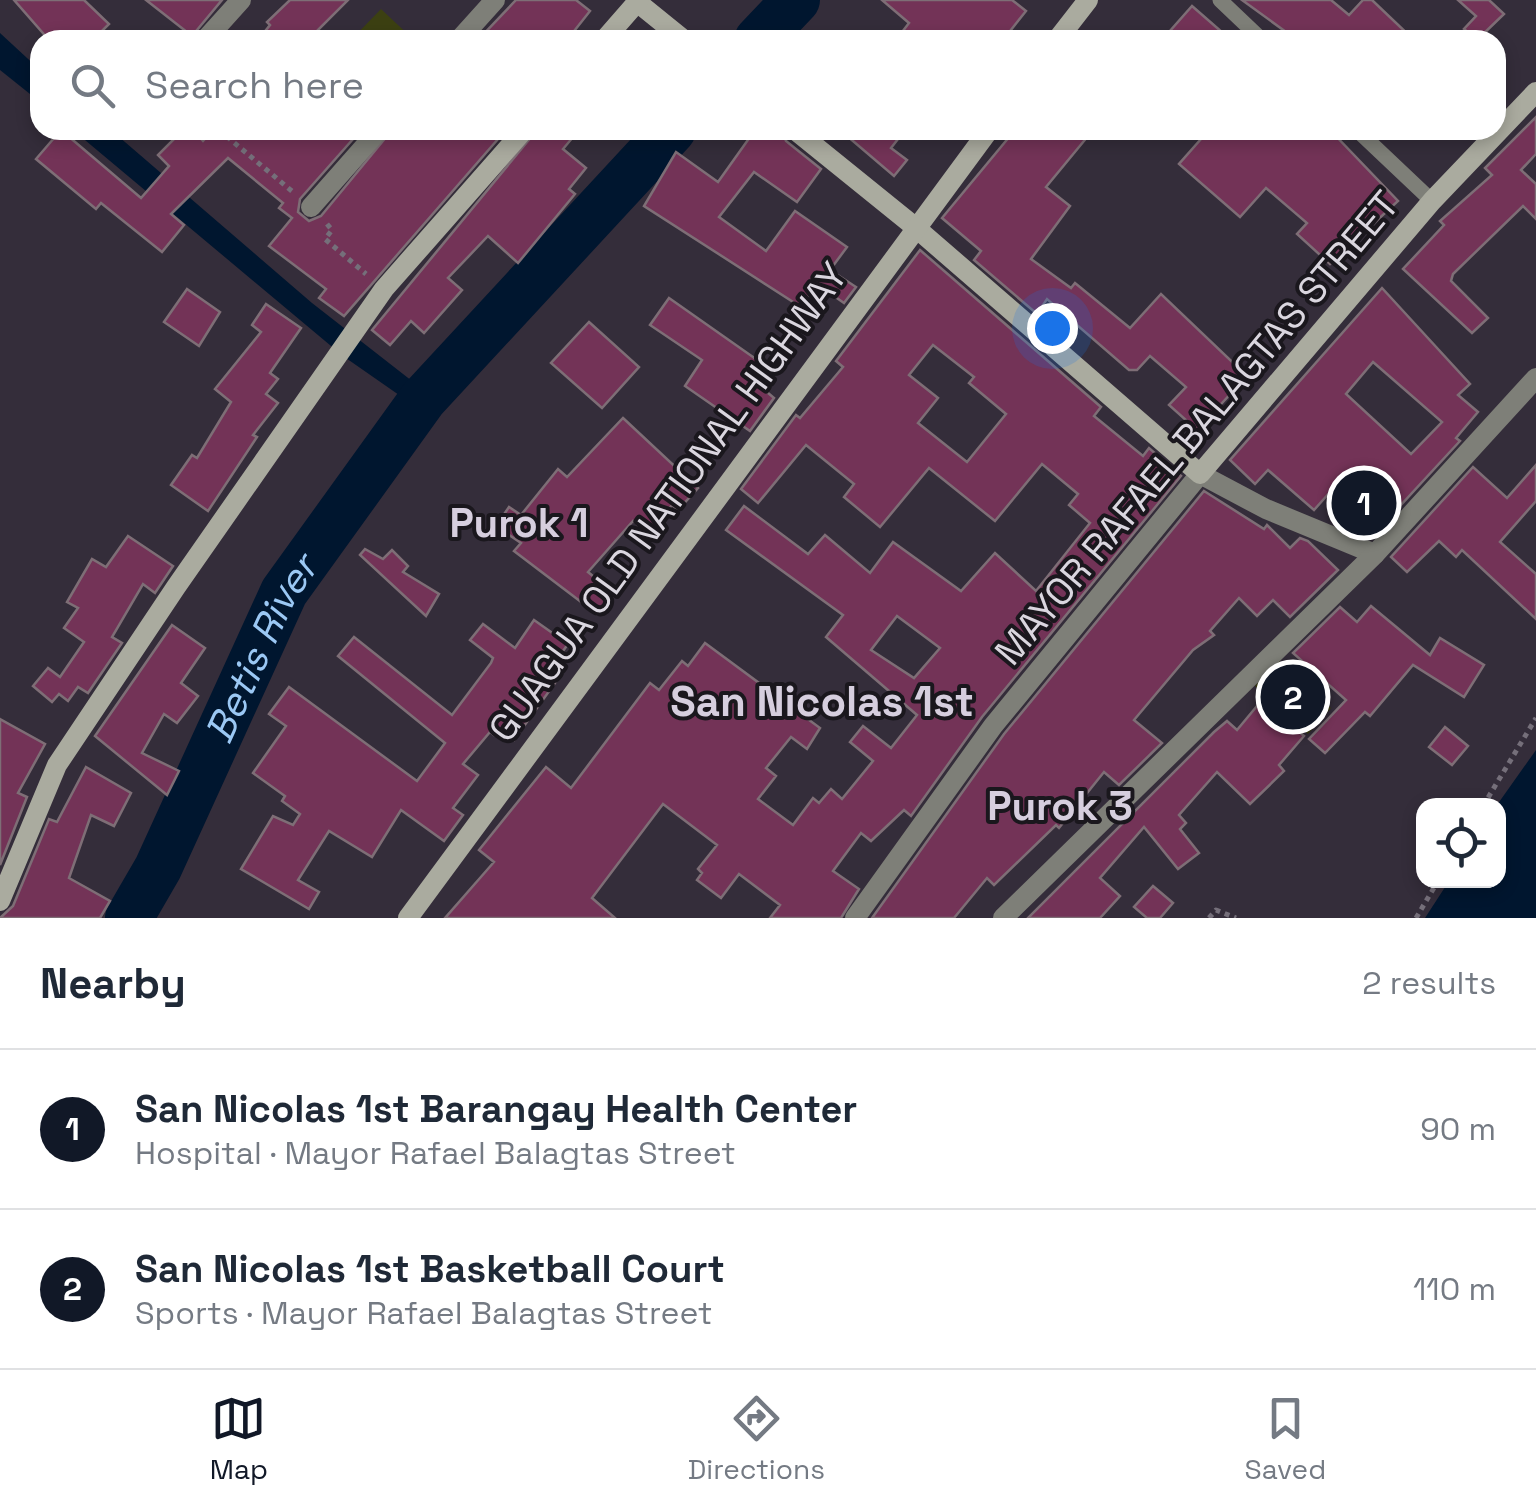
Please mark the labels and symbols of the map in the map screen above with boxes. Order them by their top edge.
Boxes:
street label: MAYOR RAFAEL BALAGTAS STREET [984,181,1410,675]
street label: GUAGUA OLD NATIONAL HIGHWAY [478,253,858,751]
your location [1027,303,1078,354]
pin: 1 [1332,466,1396,540]
district label: Purok 1 [449,498,589,549]
water label: Betis River [194,541,331,751]
pin: 2 [1260,660,1326,734]
district label: San Nicolas 1st [670,675,974,728]
district label: Purok 3 [987,781,1133,832]

